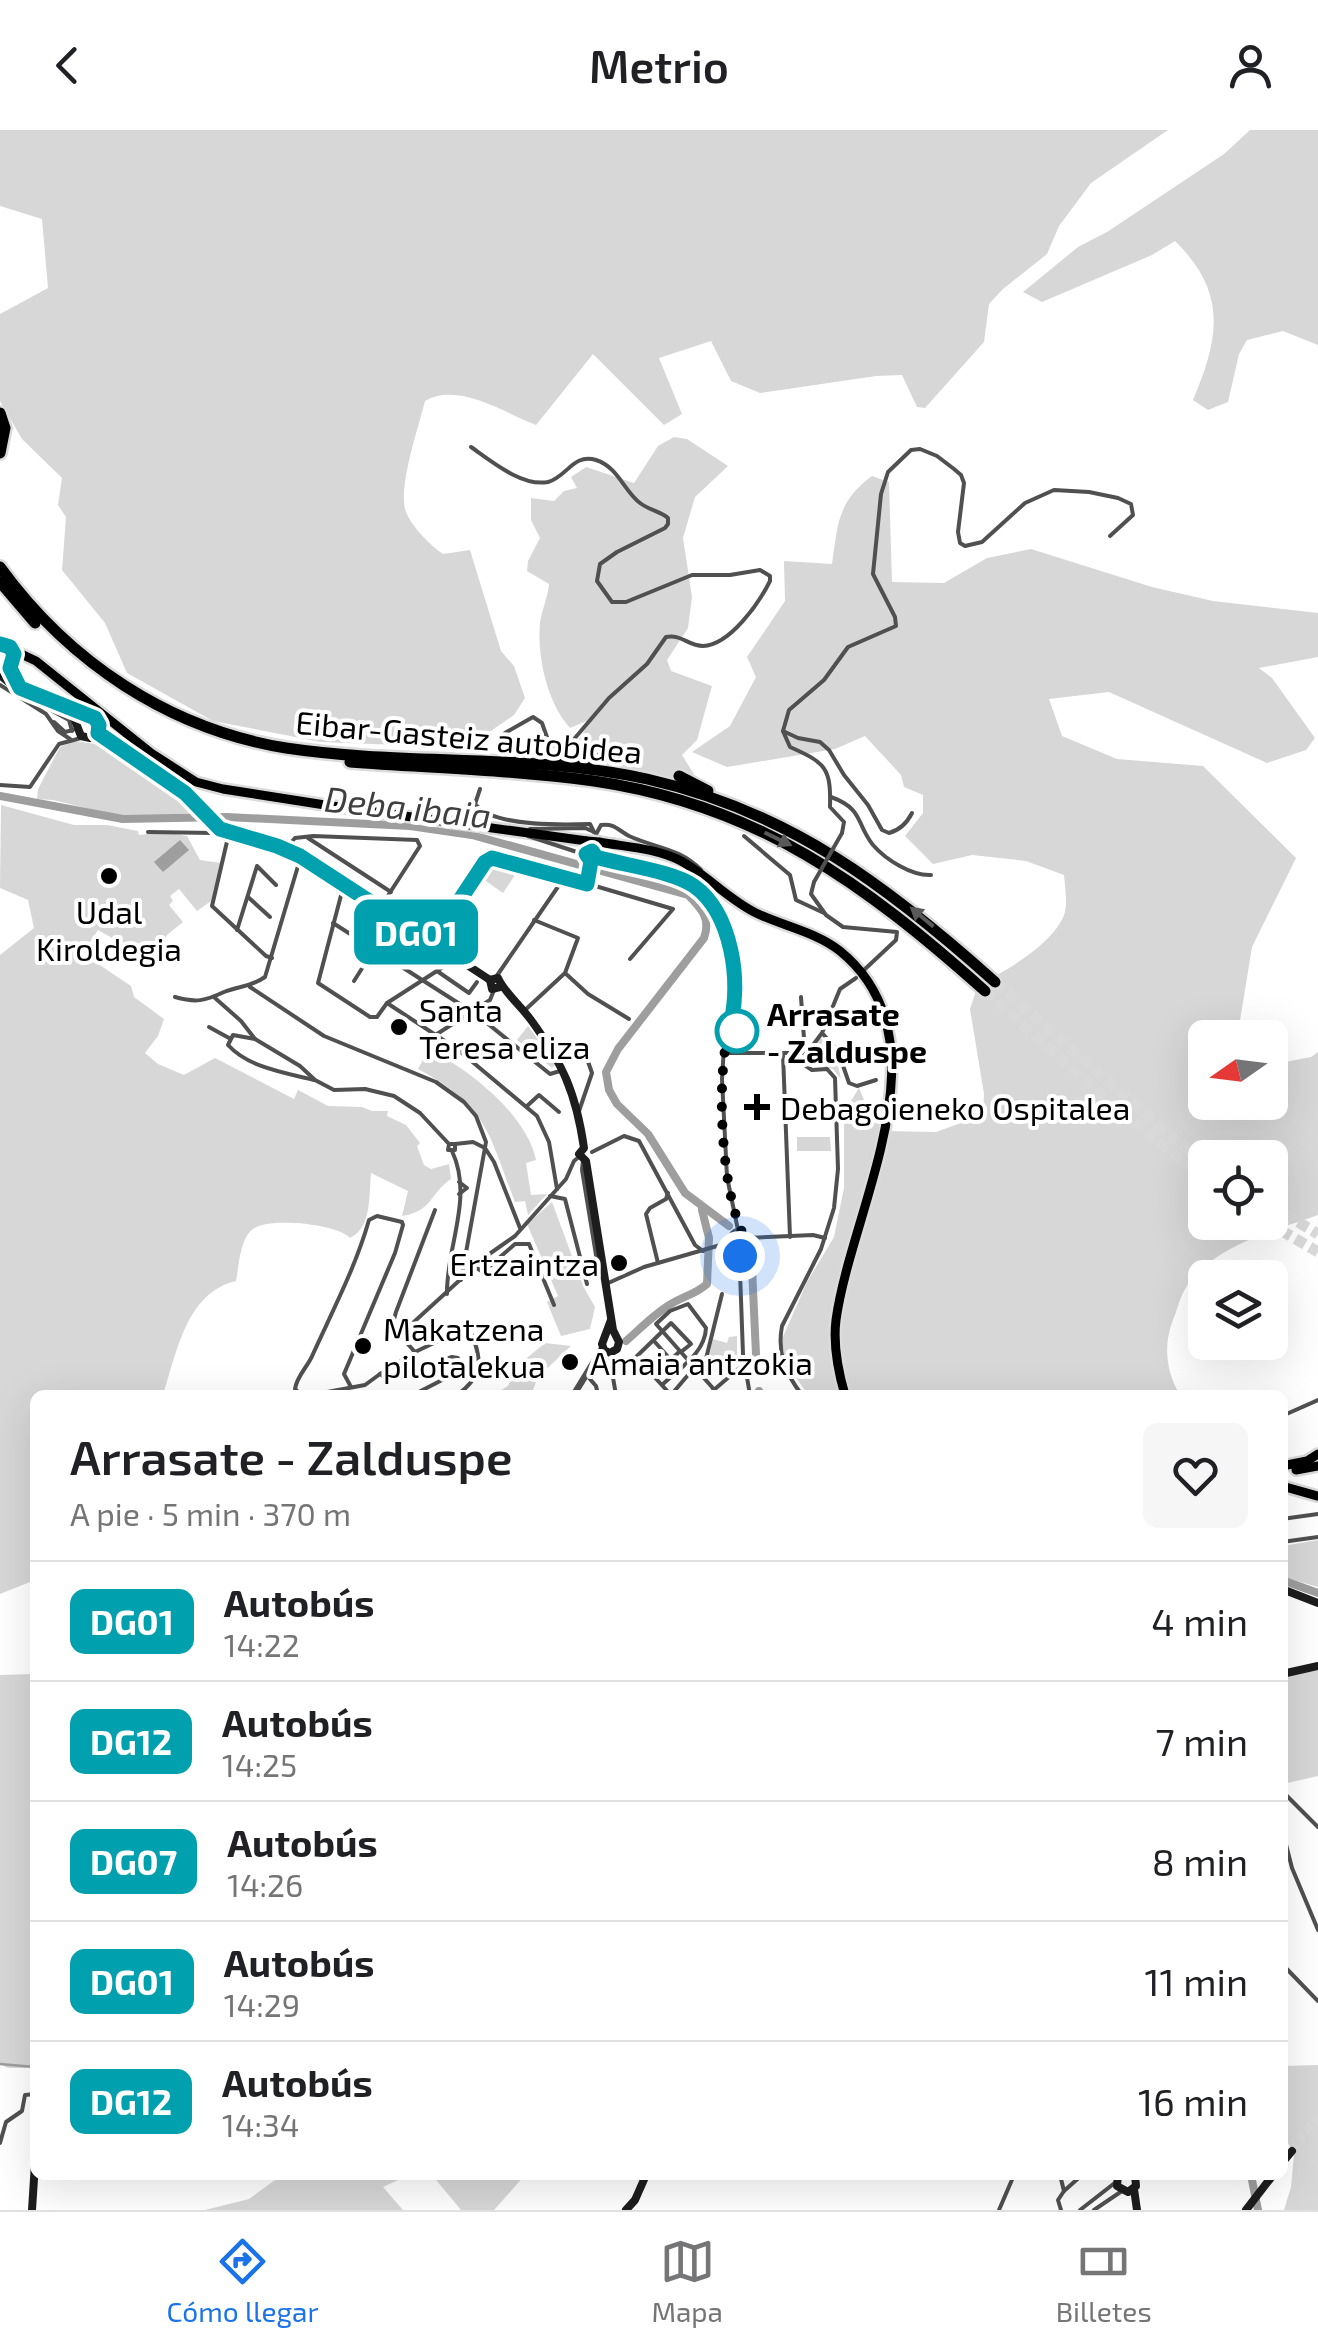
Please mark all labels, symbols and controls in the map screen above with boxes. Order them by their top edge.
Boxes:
icon: back [40,38,95,93]
text: Metrio [589,38,729,92]
icon: person [1223,38,1278,93]
street label: Eibar-Gasteiz autobidea [294,702,644,770]
water label: Deba ibaia [323,776,493,836]
one-way arrow [764,830,793,847]
marker: Udal Kiroldegia [98,865,120,887]
place label: Udal Kiroldegia [36,892,182,967]
line badge: DG01 [346,900,486,964]
one-way arrow [910,907,935,929]
text: DG01 [374,911,458,953]
place label: Santa Teresa eliza [419,990,590,1065]
place label: Arrasate - Zalduspe [767,994,927,1069]
marker: Arrasate - Zalduspe [716,1010,758,1052]
marker: Santa Teresa eliza [388,1016,410,1038]
north arrow [1188,1020,1288,1120]
map controls [1188,1020,1288,1360]
place label: Debagoieneko Ospitalea [780,1088,1130,1126]
marker: Debagoieneko Ospitalea [744,1094,770,1120]
button: locate [1188,1140,1288,1240]
your location [715,1231,765,1281]
place label: Ertzaintza [450,1244,599,1282]
marker: Ertzaintza [608,1252,630,1274]
button: layers [1188,1260,1288,1360]
place label: Makatzena pilotalekua [383,1309,546,1384]
marker: Makatzena pilotalekua [352,1335,374,1357]
place label: Amaia antzokia [590,1343,813,1381]
marker: Amaia antzokia [559,1351,581,1373]
button: heart [1143,1423,1248,1528]
text: Arrasate - Zalduspe [70,1427,512,1485]
text: A pie · 5 min · 370 m [70,1494,351,1532]
text: Autobús [224,1579,374,1625]
text: 4 min [1151,1598,1248,1644]
text: DG01 [90,1600,174,1642]
text: 14:22 [224,1625,300,1663]
text: Autobús [222,1699,373,1745]
text: 7 min [1155,1718,1248,1764]
text: DG12 [90,1720,172,1762]
text: 14:25 [222,1745,297,1783]
text: Autobús [227,1819,378,1865]
text: 8 min [1152,1838,1248,1884]
text: DG07 [90,1840,177,1882]
text: 14:26 [227,1865,303,1903]
text: Autobús [224,1939,374,1985]
text: 11 min [1144,1958,1248,2004]
text: DG01 [90,1960,174,2002]
text: 14:29 [224,1985,300,2023]
text: Autobús [222,2059,373,2105]
text: 16 min [1138,2078,1248,2124]
text: DG12 [90,2080,172,2122]
text: 14:34 [222,2105,300,2143]
tab: Cómo llegar [166,2234,319,2328]
tab: Mapa [651,2234,723,2328]
tab: Billetes [1056,2234,1152,2328]

